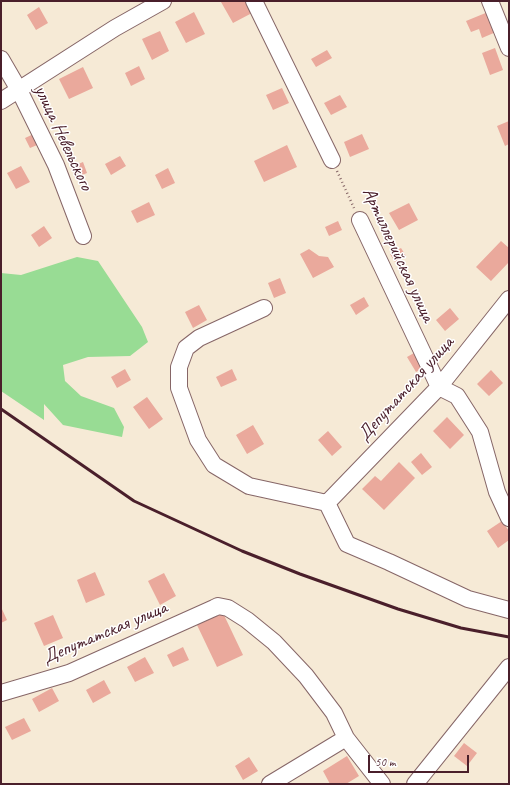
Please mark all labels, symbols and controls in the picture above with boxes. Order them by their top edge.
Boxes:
street label: улица Невельского [29,82,97,194]
street label: Артиллерийская улица [357,184,439,326]
street label: Депутатская улица [353,332,459,446]
street label: Депутатская улица [39,597,171,669]
scale bar [370,747,471,773]
text: 50 m [375,754,395,770]

